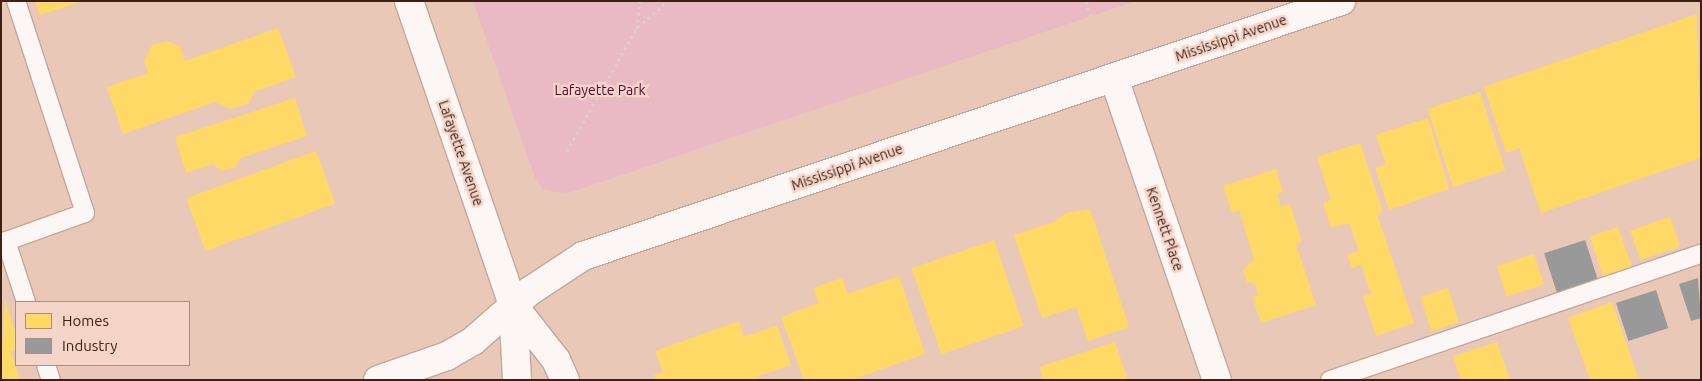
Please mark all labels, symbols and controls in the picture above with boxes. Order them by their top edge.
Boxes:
street label: Mississippi Avenue [1173,11,1289,65]
park label: Lafayette Park [554,82,646,98]
street label: Lafayette Avenue [435,98,487,208]
street label: Mississippi Avenue [789,140,905,194]
street label: Kennett Place [1143,185,1187,273]
legend [15,301,190,366]
text: Homes [62,312,109,329]
text: Industry [62,337,117,354]

